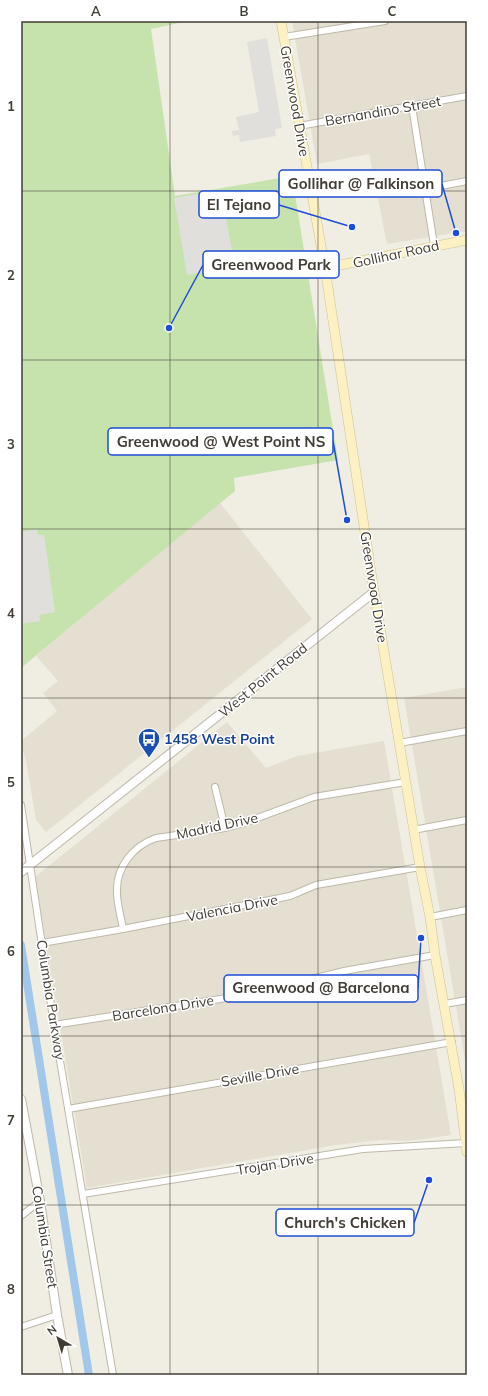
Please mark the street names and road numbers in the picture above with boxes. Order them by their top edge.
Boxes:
street label: Greenwood Drive [276,44,314,158]
street label: Bernandino Street [324,92,442,130]
street label: Gollihar Road [351,236,441,272]
street label: Greenwood Drive [356,530,392,644]
street label: West Point Road [215,639,311,721]
street label: Madrid Drive [174,809,260,843]
street label: Valencia Drive [185,890,279,926]
street label: Columbia Parkway [33,939,69,1062]
street label: Barcelona Drive [111,991,215,1025]
street label: Seville Drive [220,1059,300,1091]
street label: Trojan Drive [235,1149,315,1179]
street label: Columbia Street [28,1185,62,1290]

